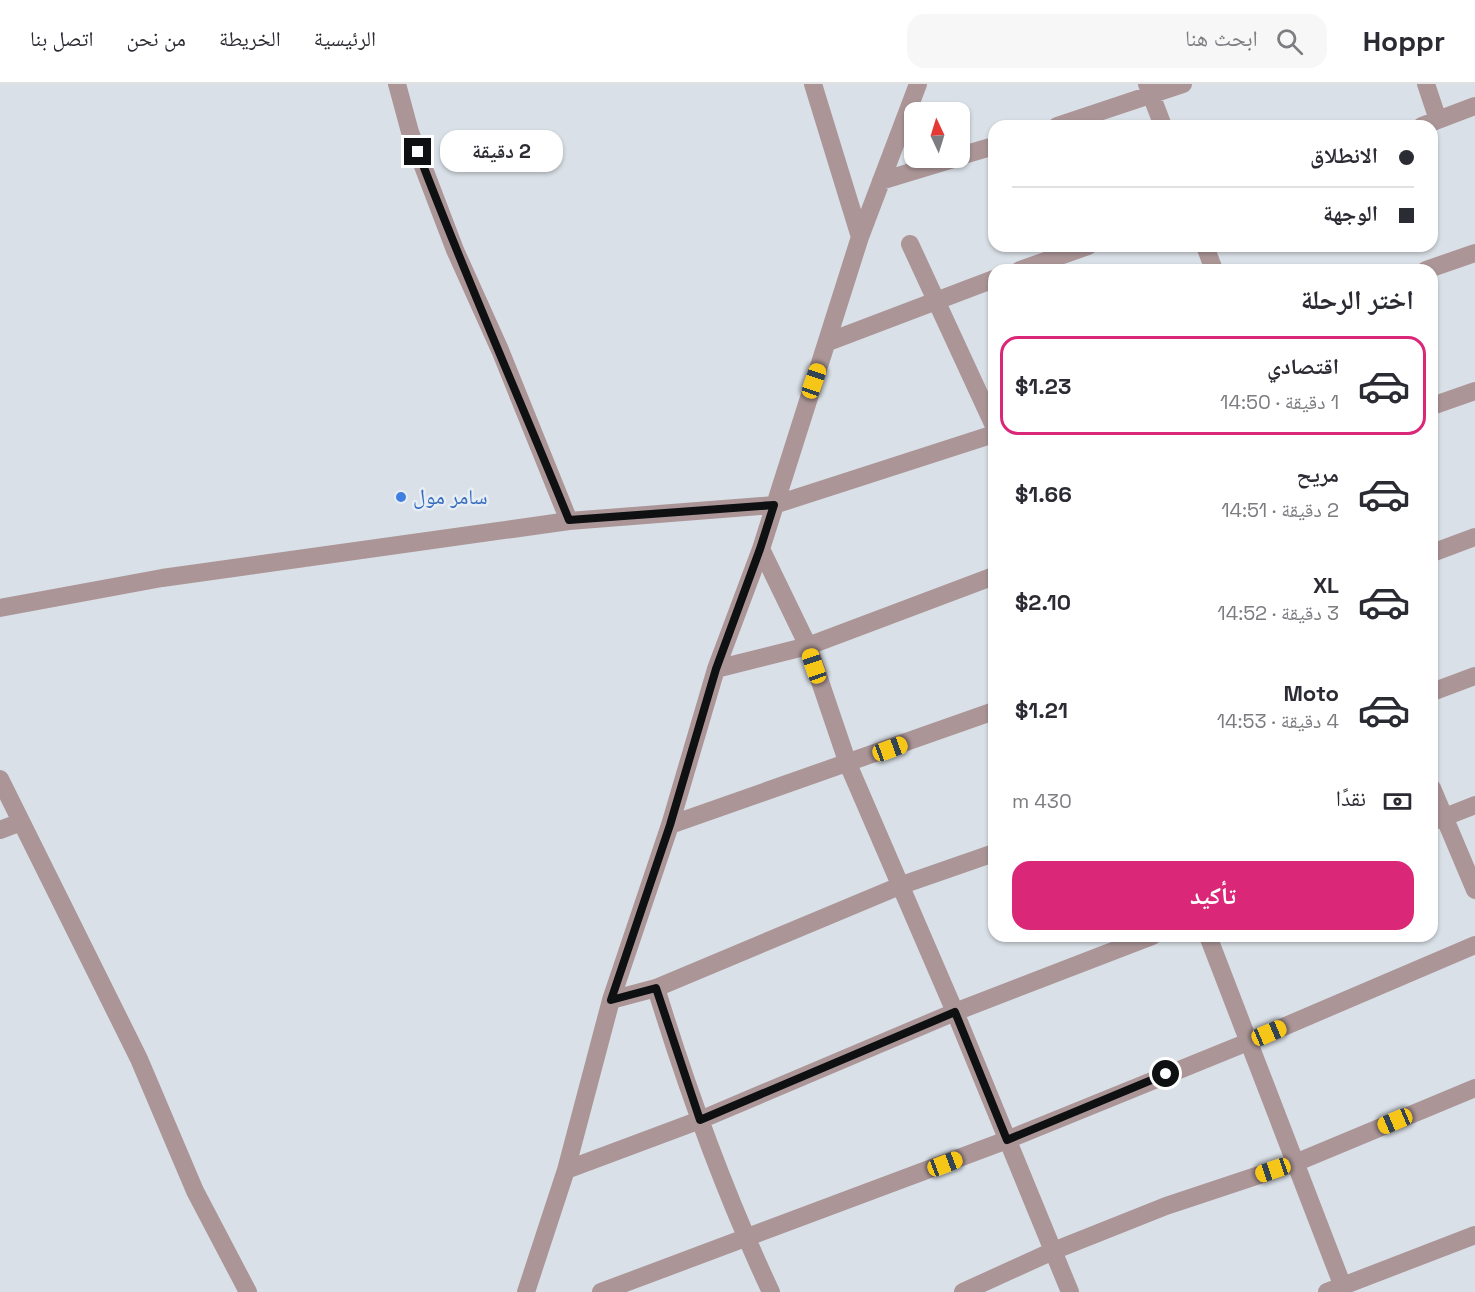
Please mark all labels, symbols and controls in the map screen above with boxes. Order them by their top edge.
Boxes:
search box [907,14,1327,68]
text: Hoppr [1363,23,1445,59]
text: ابحث هنا [1185,24,1258,52]
text: اتصل بنا [30,25,94,52]
text: من نحن [127,25,186,52]
text: الخريطة [219,25,281,52]
text: الرئيسية [314,25,376,52]
icon: search [1273,25,1306,58]
north arrow [904,102,970,168]
map controls [904,102,970,168]
callout: 2 دقيقة [439,131,562,173]
route end [404,138,431,165]
text: 2 دقيقة [472,138,531,164]
text: الانطلاق [1310,141,1378,169]
text: الوجهة [1323,199,1378,227]
text: اختر الرحلة [1301,282,1414,317]
text: اقتصادي [1267,352,1339,380]
icon: car [1357,359,1411,413]
car [800,361,828,401]
text: $1.23 [1015,372,1071,400]
text: 1 دقيقة · 14:50 [1220,389,1339,415]
text: مريح [1296,460,1339,488]
icon: car [1357,467,1411,521]
text: $1.66 [1015,480,1072,508]
place label: سامر مول [413,483,488,510]
marker: سامر مول [394,490,408,504]
text: 2 دقيقة · 14:51 [1221,497,1339,523]
text: XL [1313,571,1339,599]
icon: car [1357,575,1411,629]
text: $2.10 [1015,588,1071,616]
text: 3 دقيقة · 14:52 [1217,600,1339,626]
car [800,646,828,686]
text: Moto [1283,679,1339,707]
icon: car [1357,683,1411,737]
text: $1.21 [1015,696,1068,724]
text: 4 دقيقة · 14:53 [1217,708,1339,734]
car [870,734,910,764]
text: نقدًا [1336,784,1366,812]
icon: cash [1381,785,1414,818]
text: 430 m [1012,788,1072,814]
button: تأكيد [1012,861,1414,930]
car [1249,1018,1289,1048]
route start [1152,1060,1179,1087]
car [1375,1106,1415,1136]
car [925,1149,965,1179]
car [1253,1156,1293,1184]

